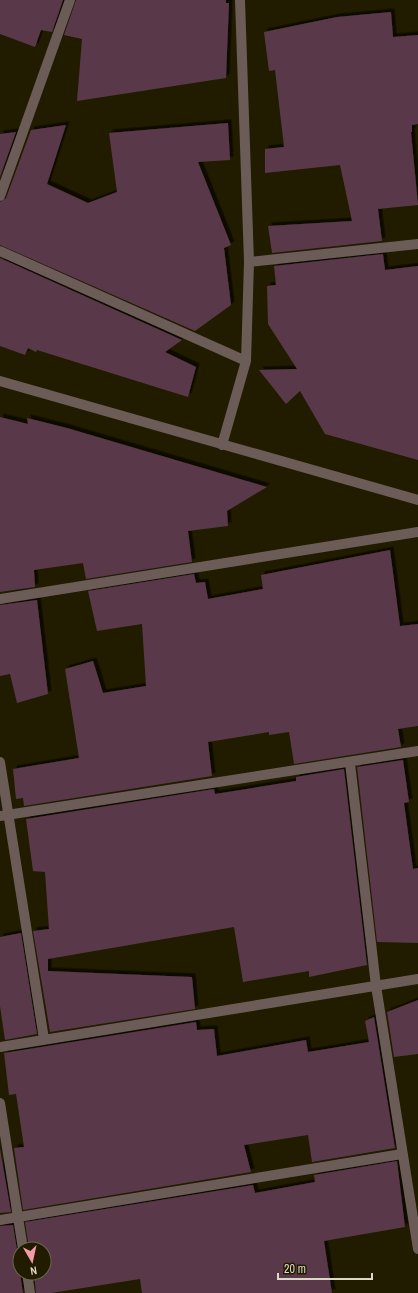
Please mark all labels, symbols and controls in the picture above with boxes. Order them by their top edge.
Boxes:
north arrow [12,1241,52,1281]
scale bar [278,1255,372,1281]
text: 20 m [284,1261,306,1277]
text: N [29,1263,38,1278]

